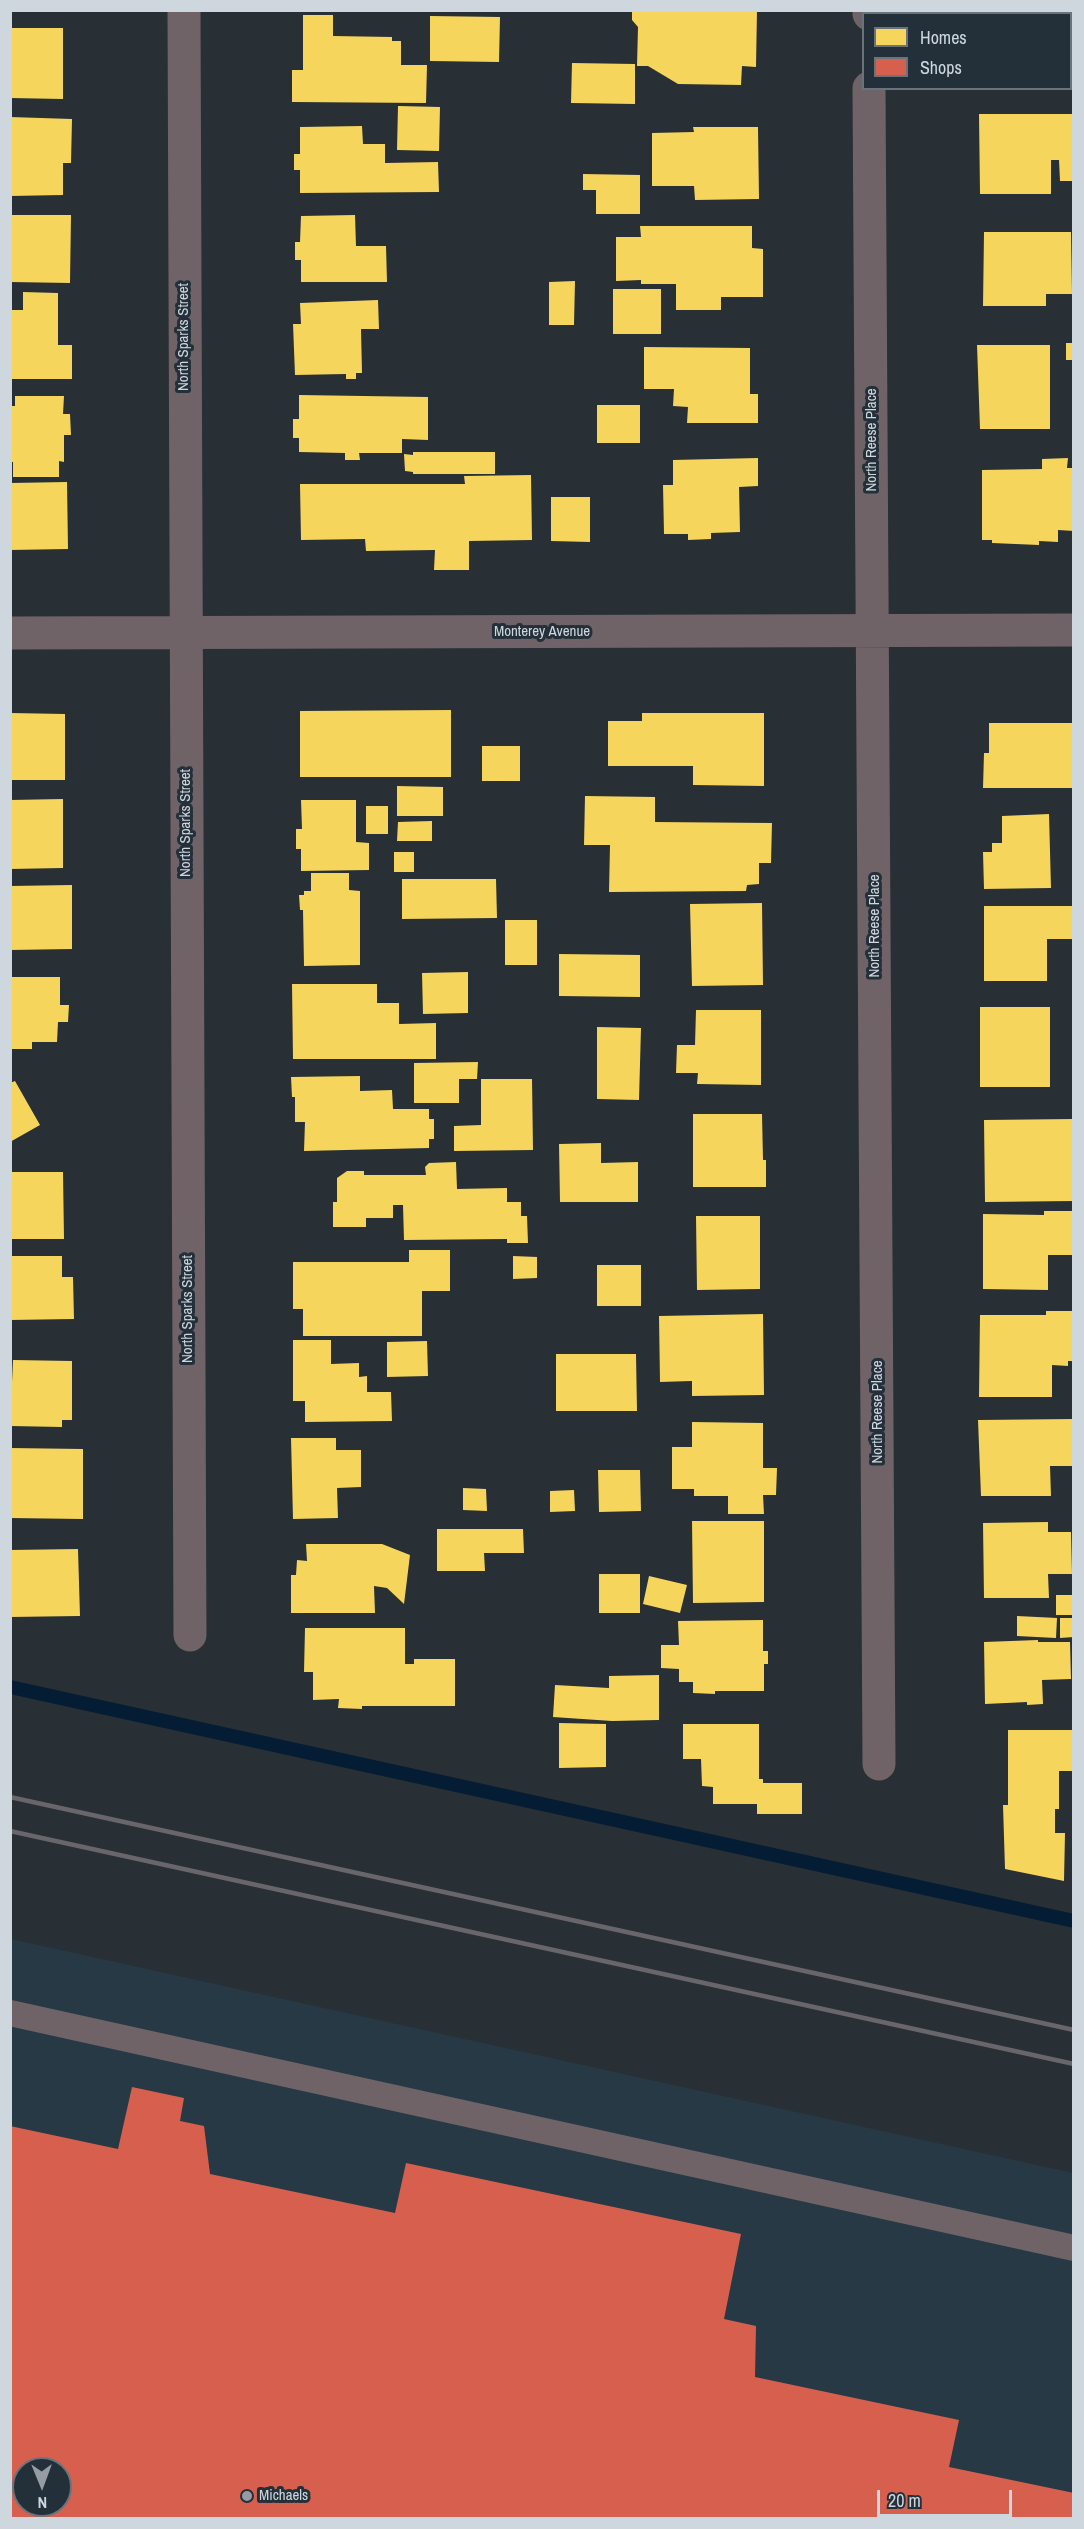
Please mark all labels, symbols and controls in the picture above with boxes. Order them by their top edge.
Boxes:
legend [862,12,1072,90]
text: Homes [920,25,967,50]
text: Shops [920,55,962,80]
street label: North Sparks Street [175,283,193,391]
street label: North Reese Place [863,388,881,492]
street label: Monterey Avenue [494,623,590,641]
street label: North Sparks Street [177,769,195,877]
street label: North Reese Place [866,874,884,978]
street label: North Sparks Street [179,1255,197,1363]
street label: North Reese Place [869,1360,887,1464]
north arrow [12,2457,72,2517]
scale bar [880,2478,1015,2516]
place label: Michaels [259,2487,308,2505]
text: 20 m [888,2488,921,2513]
marker: Michaels [240,2489,254,2503]
text: N [37,2492,47,2514]

